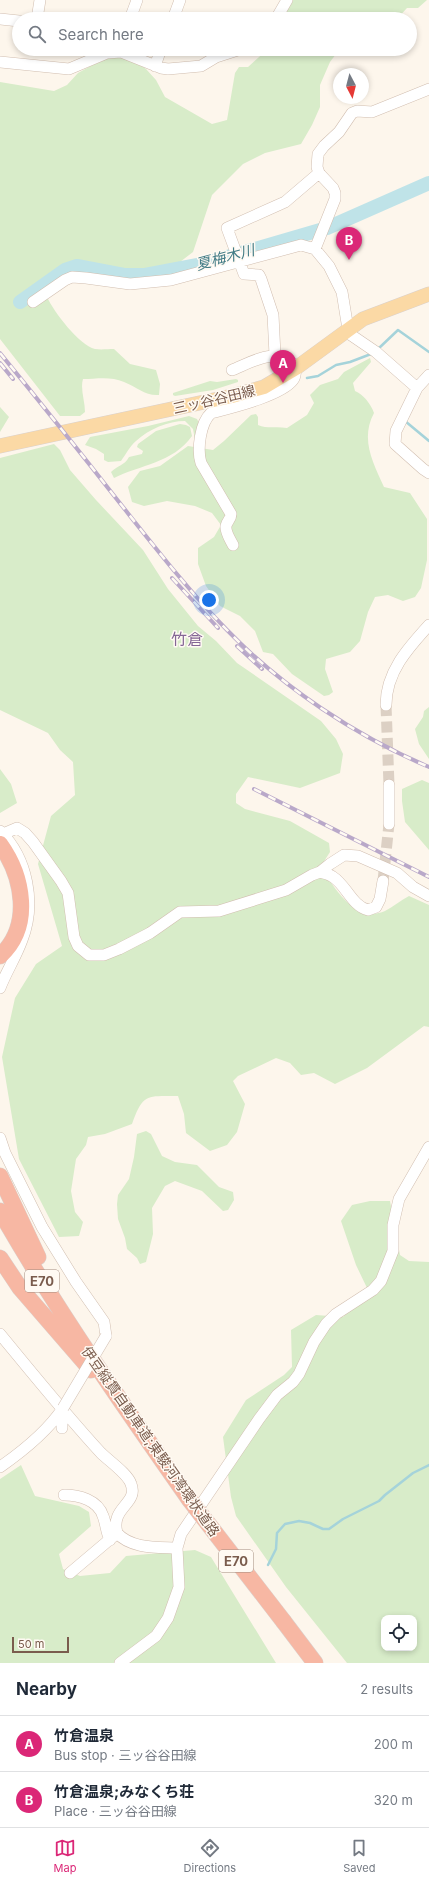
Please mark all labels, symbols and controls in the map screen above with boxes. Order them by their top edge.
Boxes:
search box [12,12,417,56]
icon: search [26,23,48,45]
text: Search here [58,25,144,44]
north arrow [333,68,369,104]
pin: B [336,227,362,260]
water label: 夏梅木川 [194,240,258,274]
pin: A [270,350,296,383]
street label: 三ッ谷谷田線 [171,381,257,417]
your location [199,590,219,610]
district label: 竹倉 [171,629,203,649]
road number: E70 [25,1270,59,1292]
street label: 伊豆縦貫自動車道;東駿河湾環状道路 [79,1343,223,1539]
road number: E70 [219,1550,253,1572]
map controls [381,1615,417,1651]
button: locate [381,1615,417,1651]
scale bar [12,1635,69,1654]
text: 50 m [18,1637,44,1651]
text: Nearby [16,1679,77,1699]
text: 2 results [360,1681,413,1697]
text: 竹倉温泉 [54,1726,114,1745]
text: A [24,1736,34,1752]
text: 200 m [374,1736,413,1752]
text: Bus stop · 三ッ谷谷田線 [54,1747,197,1763]
text: 竹倉温泉;みなくち荘 [54,1782,194,1801]
text: B [25,1792,33,1808]
text: 320 m [374,1792,413,1808]
text: Place · 三ッ谷谷田線 [54,1803,177,1819]
tab: Map [54,1837,76,1875]
tab: Directions [184,1837,236,1875]
tab: Saved [343,1837,375,1875]

